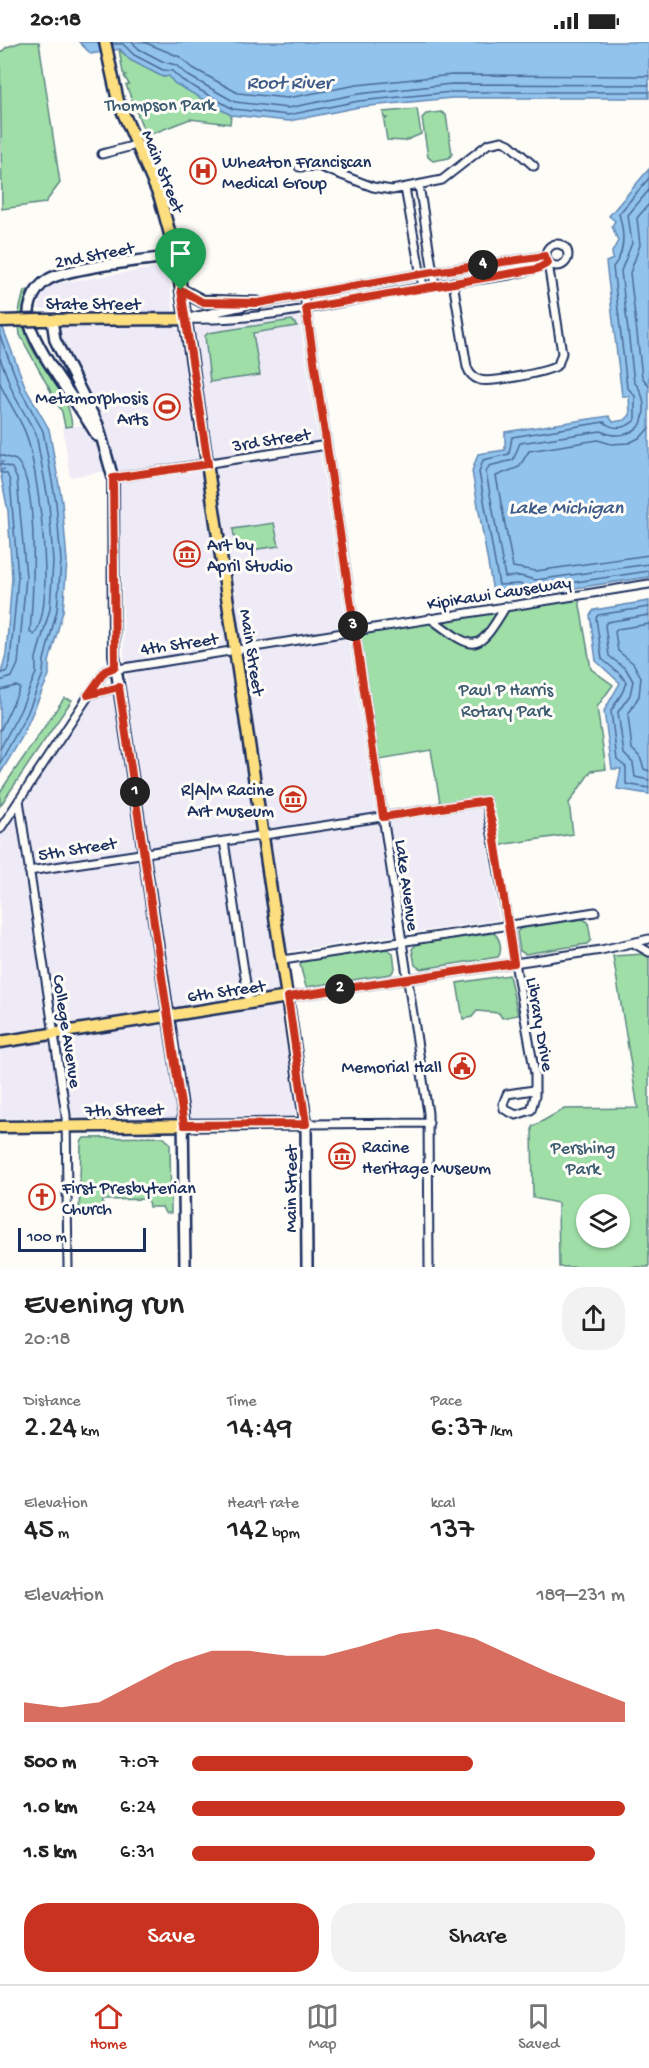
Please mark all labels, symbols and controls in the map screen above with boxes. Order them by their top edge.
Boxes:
text: 20:18 [30,8,81,34]
water label: Root River [246,73,336,96]
park label: Thompson Park [104,96,217,117]
street label: Main Street [136,128,188,218]
place label: Wheaton Franciscan Medical Group [222,153,372,195]
hospital icon: Wheaton Franciscan Medical Group [188,156,218,186]
pin [155,228,206,290]
icon: arrive [164,237,197,270]
street label: 2nd Street [53,238,137,274]
pin: 4 [468,250,498,280]
text: 4 [479,255,487,274]
street label: State Street [46,295,142,316]
place label: Metamorphosis Arts [35,389,149,431]
sports icon: Metamorphosis Arts [152,392,182,422]
street label: 3rd Street [230,425,313,458]
water label: Lake Michigan [509,498,624,521]
place label: Art by April Studio [207,536,293,578]
museum icon: Art by April Studio [172,539,202,569]
street label: KipiKawi Causeway [426,573,573,616]
street label: Main Street [233,608,268,699]
pin: 3 [338,611,368,641]
text: 3 [349,616,357,635]
street label: 4th Street [139,629,221,661]
park label: Paul P Harris Rotary Park [458,681,555,723]
pin: 1 [120,777,150,807]
place label: R|A|M Racine Art Museum [181,781,275,823]
text: 1 [132,782,138,801]
museum icon: R|A|M Racine Art Museum [278,784,308,814]
street label: 5th Street [37,834,120,867]
street label: Lake Avenue [389,838,422,933]
street label: College Avenue [46,973,85,1090]
pin: 2 [325,974,355,1004]
street label: 6th Street [186,976,268,1008]
street label: Library Drive [520,976,557,1074]
text: 2 [336,979,344,998]
public building icon: Memorial Hall [447,1051,477,1081]
place label: Memorial Hall [341,1058,442,1079]
street label: 7th Street [84,1100,165,1123]
place label: Racine Heritage Museum [362,1138,491,1180]
park label: Pershing Park [550,1139,615,1181]
museum icon: Racine Heritage Museum [327,1141,357,1171]
street label: Main Street [282,1144,303,1233]
place label: First Presbyterian Church [61,1179,196,1221]
church icon: First Presbyterian Church [27,1182,57,1212]
map controls [576,1194,630,1248]
button: layers [576,1194,630,1248]
scale bar [18,1225,146,1252]
text: 100 m [27,1229,67,1248]
text: Evening run [24,1287,184,1325]
button: share [562,1287,625,1350]
text: 20:18 [24,1329,70,1352]
text: Distance [24,1393,81,1412]
text: Time [227,1393,257,1412]
text: Pace [431,1393,462,1412]
text: 2.24 [24,1412,77,1447]
text: 14:49 [227,1412,292,1447]
text: 6:37 [431,1412,486,1447]
text: km [77,1423,99,1442]
text: /km [486,1423,513,1442]
text: Elevation [24,1495,88,1514]
text: Heart rate [227,1495,299,1514]
text: kcal [431,1495,456,1514]
text: 45 [24,1514,54,1549]
text: 142 [227,1514,268,1549]
text: 137 [431,1514,474,1549]
text: m [54,1525,69,1544]
text: bpm [268,1525,300,1544]
text: Elevation [24,1585,104,1608]
text: 189–231 m [536,1585,625,1608]
text: 500 m [24,1752,76,1775]
text: 7:07 [120,1752,158,1775]
text: 1.0 km [24,1797,78,1820]
text: 6:24 [120,1797,156,1820]
text: 1.5 km [24,1842,77,1865]
text: 6:31 [120,1842,155,1865]
button: Save [24,1903,319,1972]
button: Share [331,1903,625,1972]
tab: Home [90,2000,127,2055]
tab: Map [306,2000,339,2055]
tab: Saved [518,2000,559,2055]

